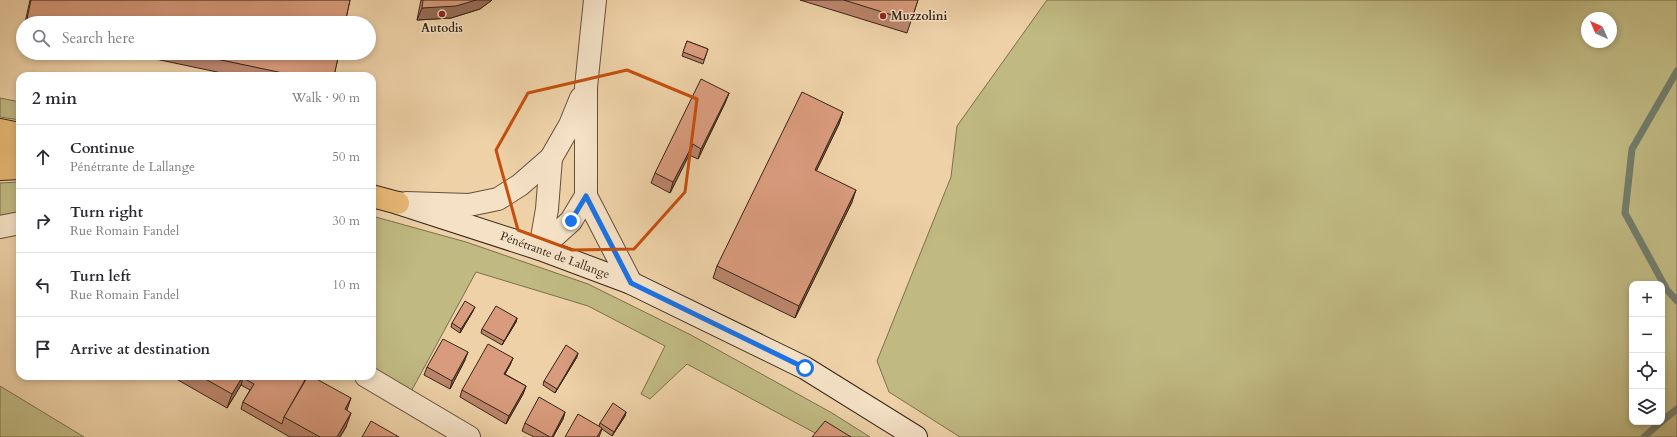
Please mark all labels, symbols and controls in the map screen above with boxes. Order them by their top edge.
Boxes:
place label: Muzzolini [891,8,947,24]
marker: Autodis [437,9,447,19]
marker: Muzzolini [878,11,888,21]
north arrow [1581,12,1617,48]
search box [16,16,376,60]
place label: Autodis [421,20,463,36]
icon: search [30,27,52,49]
text: Search here [62,28,135,48]
text: 2 min [32,87,77,110]
text: Walk · 90 m [292,89,360,107]
text: Continue [70,138,135,158]
icon: ahead [32,146,54,168]
text: 50 m [332,148,360,166]
text: Pénétrante de Lallange [70,158,195,176]
text: Turn right [70,202,143,222]
icon: right [32,210,54,232]
text: 30 m [332,212,360,230]
route end [562,212,580,230]
text: Rue Romain Fandel [70,222,179,240]
street label: Pénétrante de Lallange [498,228,612,282]
text: Turn left [70,266,131,286]
icon: left [32,274,54,296]
text: 10 m [332,276,360,294]
map controls [1629,281,1665,425]
button: + [1629,281,1665,317]
text: Rue Romain Fandel [70,286,179,304]
button: − [1629,317,1665,353]
icon: arrive [32,338,54,360]
text: Arrive at destination [70,339,210,359]
button: locate [1629,353,1665,389]
route start [796,359,814,377]
button: layers [1629,389,1665,425]

